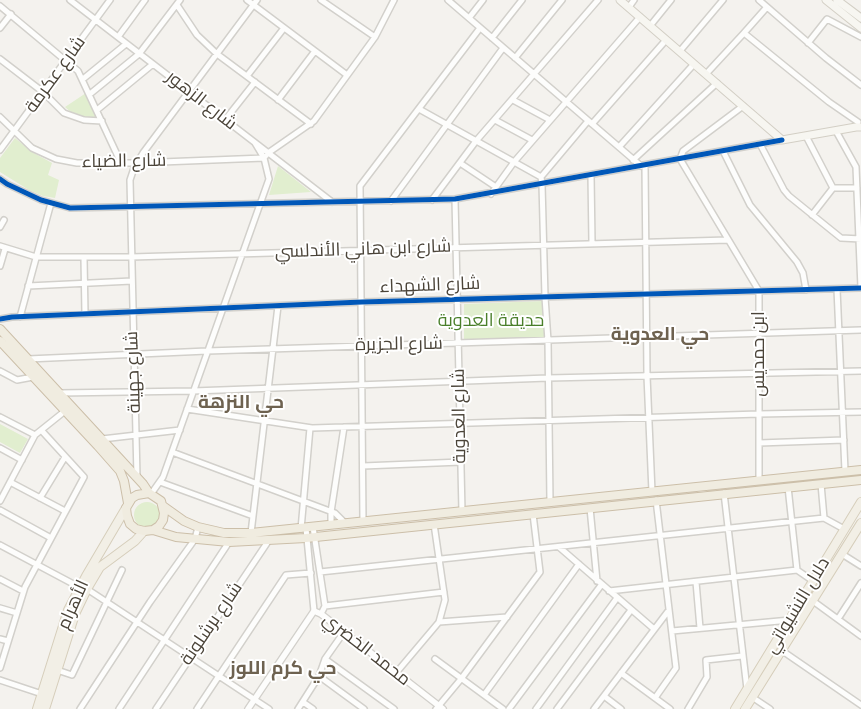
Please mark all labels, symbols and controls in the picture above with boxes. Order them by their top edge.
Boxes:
street label: شارع عكرمة [21,33,91,117]
street label: شارع الزهور [161,67,241,135]
street label: شارع الضياء [81,150,167,174]
street label: شارع ابن هاني الأندلسي [275,236,451,264]
street label: شارع الشهداء [379,273,481,299]
park label: حديقة العدوية [438,310,544,332]
street label: ابن حمديس [748,311,770,397]
district label: حي العدوية [611,324,709,346]
street label: شارع جهينة [122,331,146,413]
street label: شارع الجزيرة [355,333,443,357]
street label: شارع العدوية [448,368,472,464]
district label: حي النزهة [198,392,284,414]
street label: دلال النشيواتي [761,554,835,658]
street label: الأهرام [54,577,94,633]
street label: شارع برشلونة [176,578,248,670]
street label: محمد الخضري [318,609,414,691]
district label: حي كرم اللوز [230,658,336,680]

